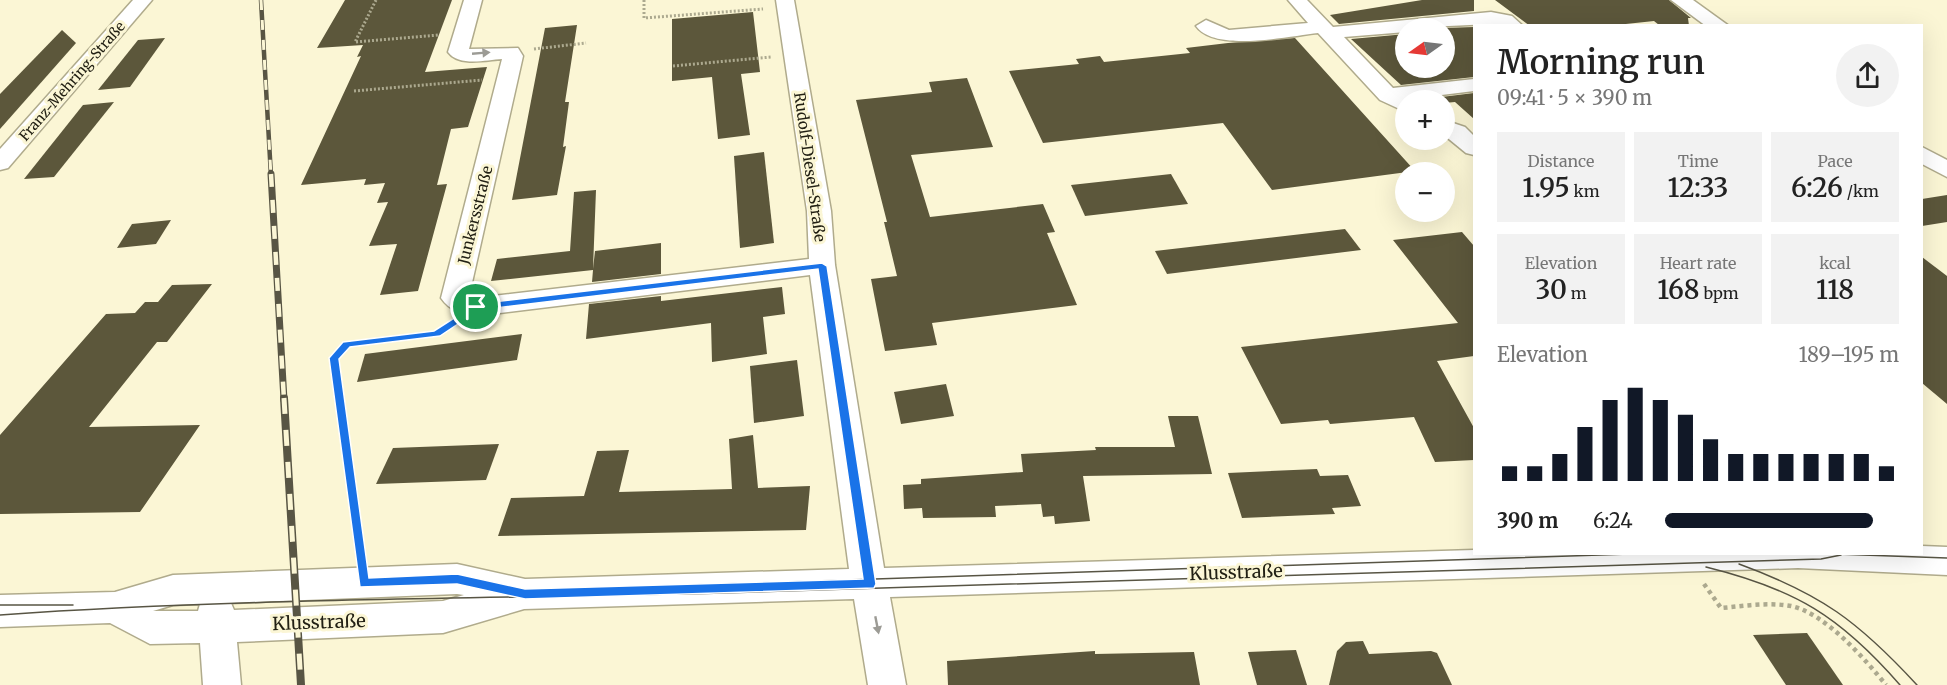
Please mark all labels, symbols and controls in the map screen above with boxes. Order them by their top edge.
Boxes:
street label: Franz-Mehring-Straße [15,17,129,145]
north arrow [1395,18,1455,78]
map controls [1395,18,1455,222]
text: Morning run [1497,42,1705,83]
button: share [1836,44,1899,107]
one-way arrow [472,49,491,58]
text: 09:41 · 5 × 390 m [1497,85,1652,110]
button: + [1395,90,1455,150]
street label: Rudolf-Diesel-Straße [790,91,830,243]
text: Distance [1528,151,1594,171]
text: Time [1678,151,1718,171]
text: Pace [1818,151,1853,171]
button: − [1395,162,1455,222]
street label: Junkersstraße [453,164,496,267]
text: 1.95 [1522,171,1570,204]
text: 12:33 [1668,171,1728,204]
text: 6:26 [1791,171,1843,204]
text: km [1570,181,1600,201]
text: /km [1843,181,1879,201]
text: Elevation [1525,253,1597,273]
text: Heart rate [1660,253,1736,273]
text: kcal [1819,253,1851,273]
text: 30 [1535,273,1567,306]
text: 168 [1657,273,1700,306]
text: 118 [1816,273,1854,306]
pin [450,281,501,332]
text: m [1567,283,1587,303]
text: bpm [1700,283,1739,303]
icon: arrive [459,290,492,323]
text: Elevation [1497,342,1588,367]
text: 189–195 m [1799,342,1899,367]
text: 390 m [1497,508,1558,533]
text: 6:24 [1593,508,1633,533]
street label: Klusstraße [1189,559,1283,585]
street label: Klusstraße [272,609,366,635]
one-way arrow [873,615,882,634]

